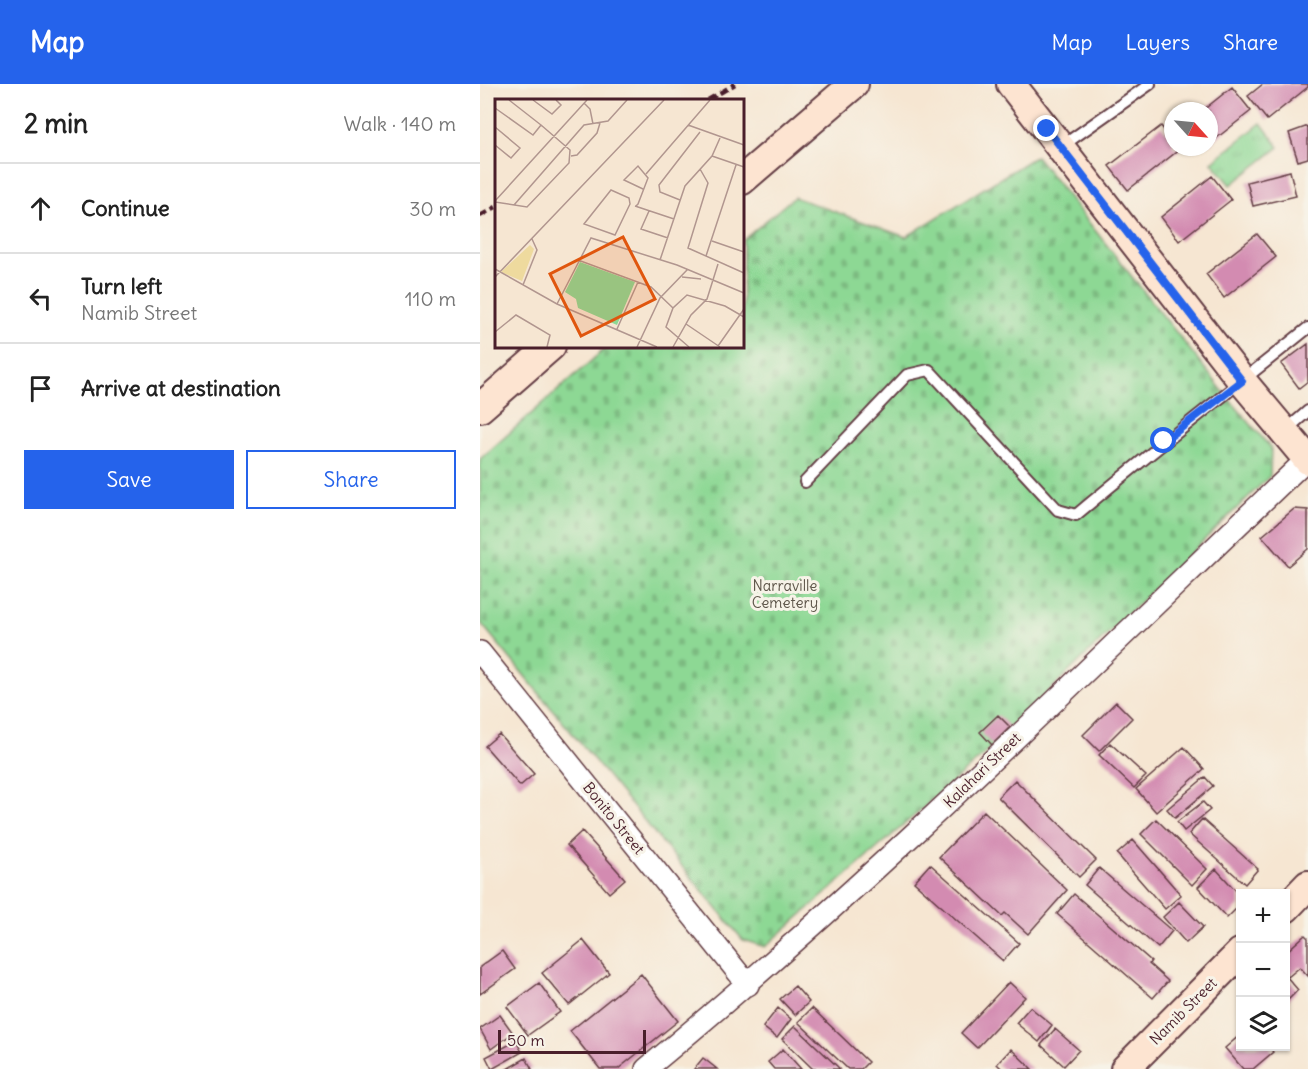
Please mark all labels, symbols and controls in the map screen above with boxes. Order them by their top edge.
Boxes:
text: Map [30,24,84,60]
text: Map [1052,29,1092,56]
text: Layers [1125,29,1190,56]
text: Share [1223,29,1278,56]
inset map [495,99,744,348]
north arrow [1164,102,1218,156]
text: 2 min [24,107,88,140]
text: Walk · 140 m [343,111,456,136]
route end [1033,115,1059,141]
icon: ahead [24,192,57,225]
text: Continue [81,194,170,222]
text: 30 m [409,196,456,221]
text: Turn left [81,272,162,300]
icon: left [24,282,57,315]
text: 110 m [405,286,456,311]
text: Namib Street [81,300,197,325]
icon: arrive [24,372,57,405]
text: Arrive at destination [81,374,281,402]
route start [1150,427,1176,453]
button: Save [24,450,234,509]
button: Share [246,450,456,509]
park label: Narraville Cemetery [752,576,818,612]
street label: Kalahari Street [939,728,1025,812]
street label: Bonito Street [579,778,649,858]
map controls [1236,889,1290,1051]
button: + [1236,889,1290,943]
button: − [1236,943,1290,997]
street label: Namib Street [1145,973,1221,1049]
button: layers [1236,997,1290,1051]
scale bar [498,1027,646,1054]
text: 50 m [507,1030,545,1050]

